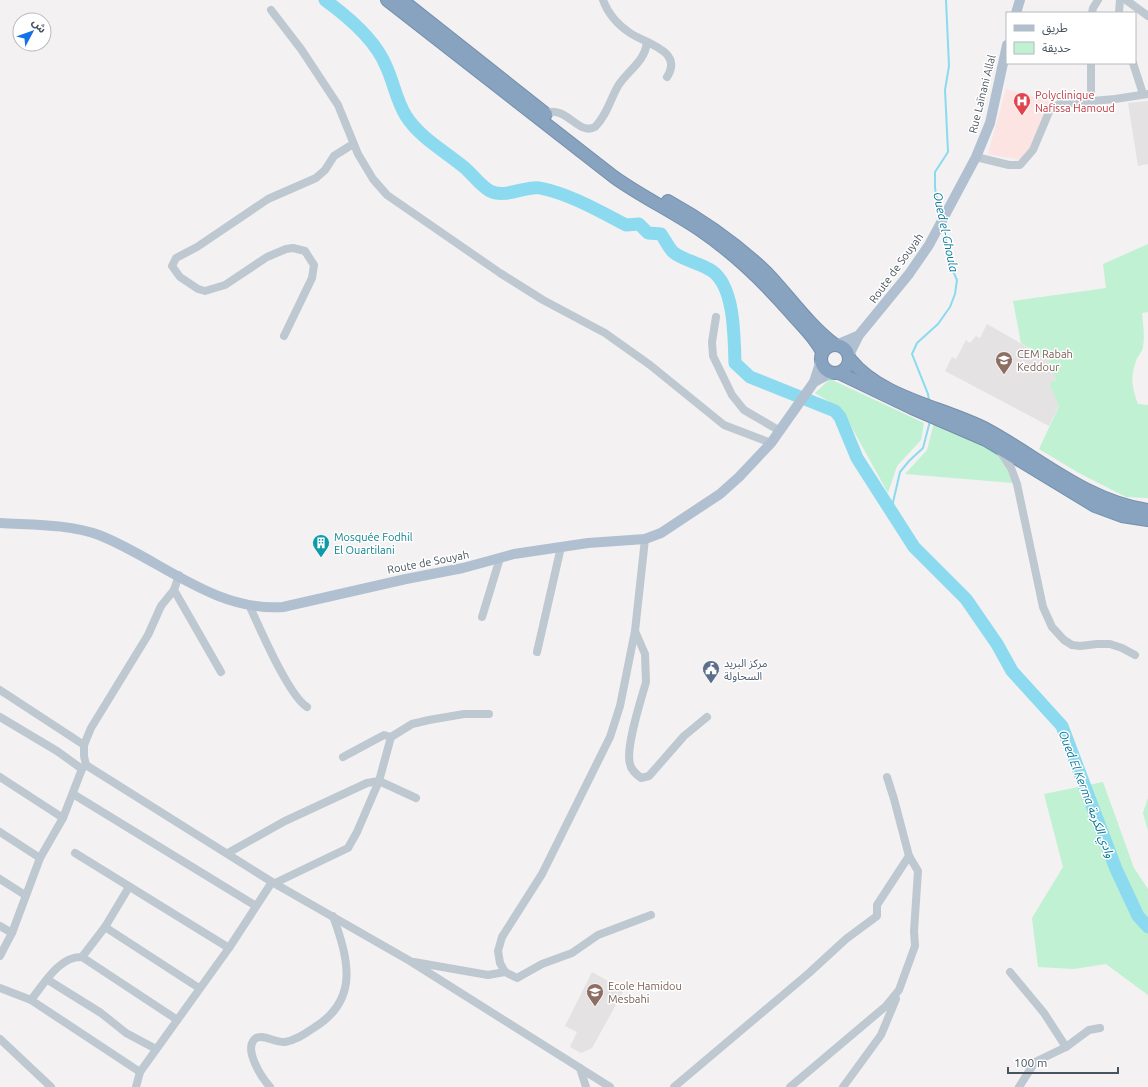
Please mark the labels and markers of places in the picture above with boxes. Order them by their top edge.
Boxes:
place label: Polyclinique Nafissa Hamoud [1035,89,1115,114]
hospital icon: Polyclinique Nafissa Hamoud [1012,91,1032,116]
place label: CEM Rabah Keddour [1017,348,1073,373]
school or university icon: CEM Rabah Keddour [994,350,1014,375]
place label: Mosquée Fodhil El Ouartilani [334,531,413,556]
building icon: Mosquée Fodhil El Ouartilani [311,533,331,558]
place label: مركز البريد السحاولة [724,657,768,683]
public building icon: مركز البريد السحاولة [701,659,721,684]
place label: Ecole Hamidou Mesbahi [608,980,682,1005]
school or university icon: Ecole Hamidou Mesbahi [585,982,605,1007]

